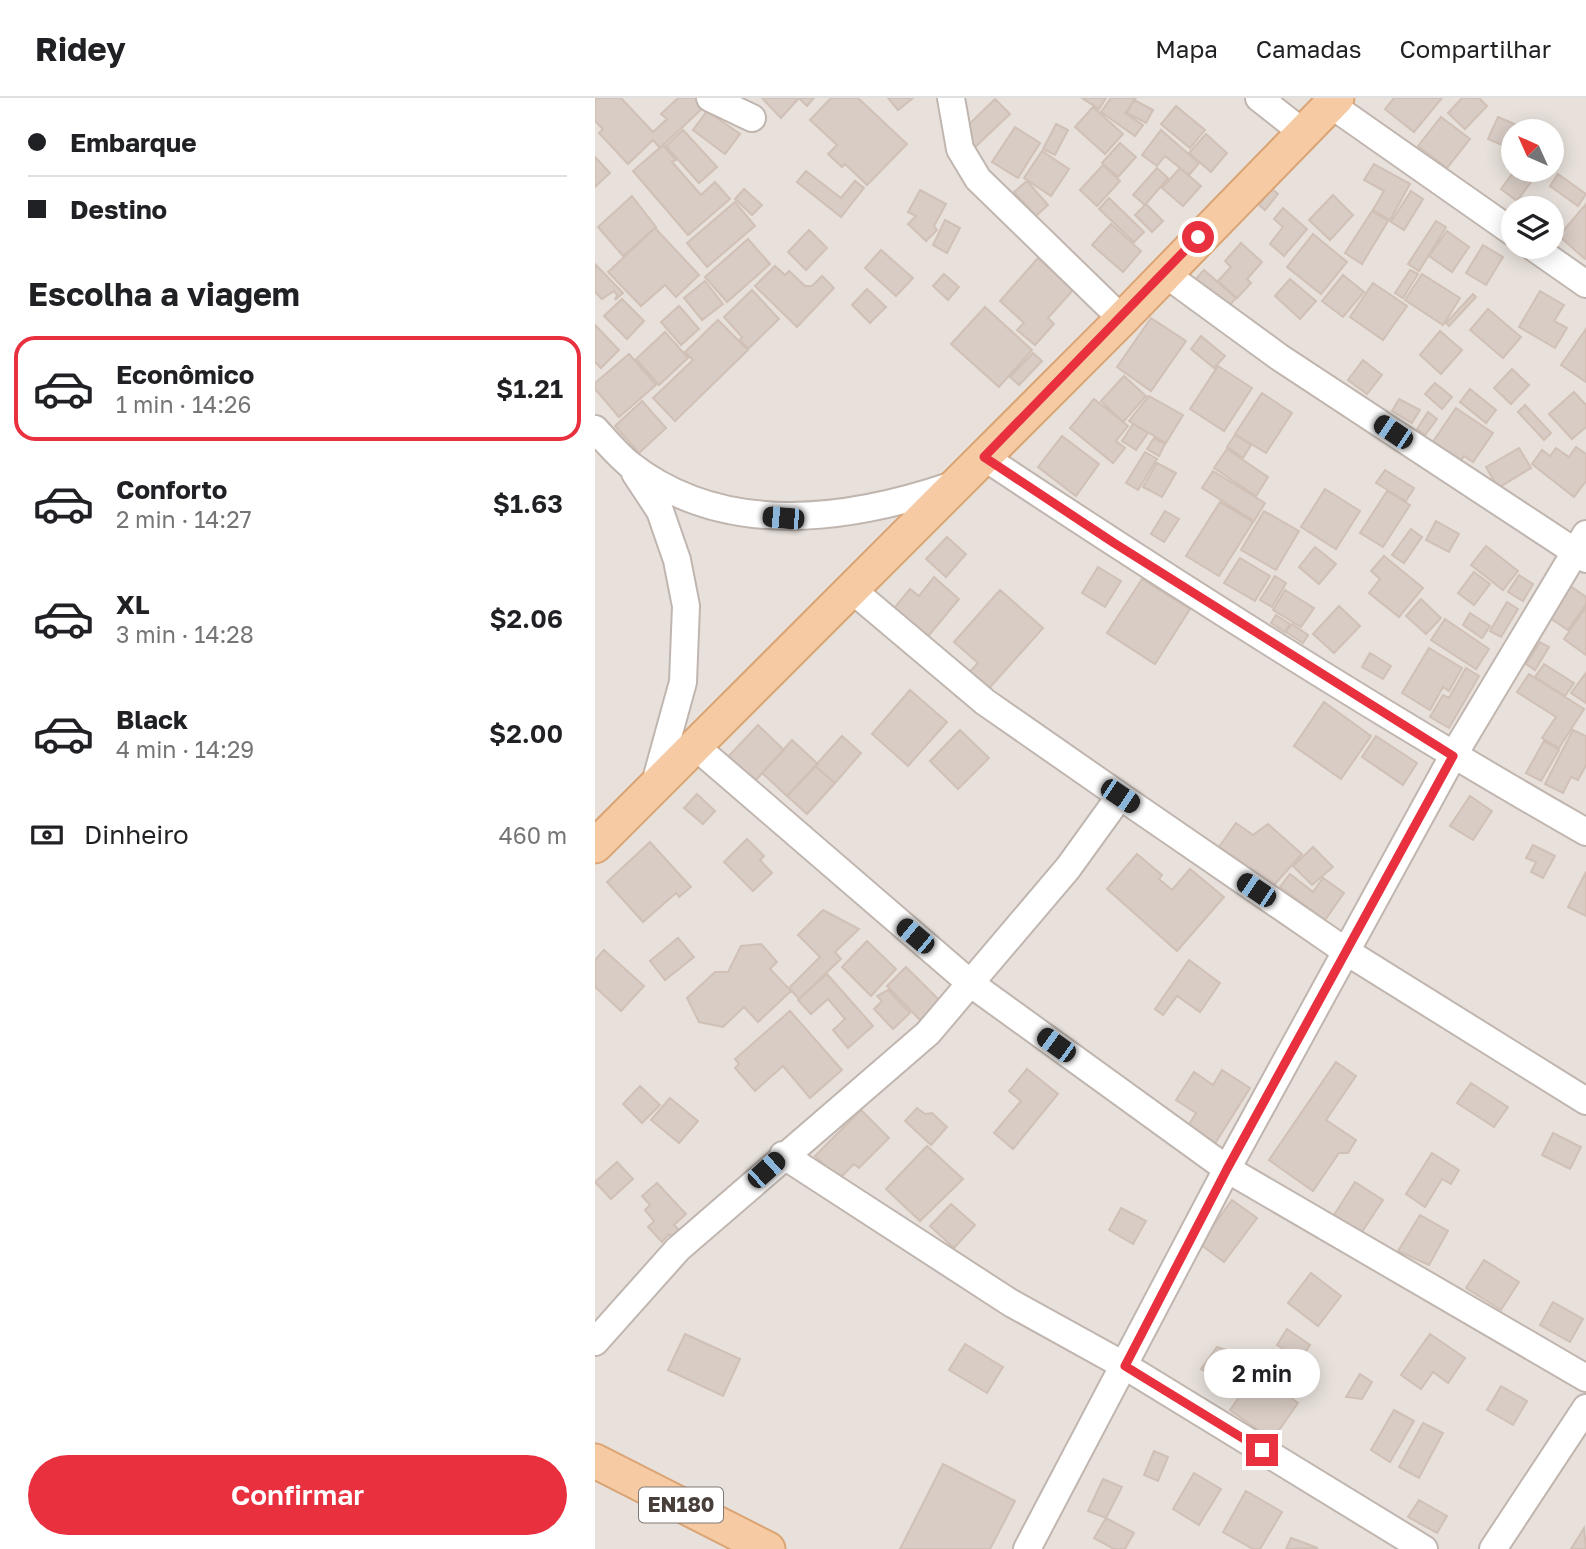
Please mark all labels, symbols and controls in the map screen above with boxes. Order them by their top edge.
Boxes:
text: Ridey [35,29,126,68]
text: Mapa [1155,34,1218,63]
text: Camadas [1256,34,1361,63]
text: Compartilhar [1399,34,1551,63]
north arrow [1501,119,1565,182]
map controls [1501,119,1564,259]
text: Embarque [70,127,197,158]
text: Destino [70,194,167,225]
button: layers [1501,196,1564,259]
route start [1182,221,1214,253]
text: Escolha a viagem [28,275,300,313]
icon: car [32,357,95,420]
text: Econômico [116,359,254,390]
text: $1.21 [496,373,563,404]
text: 1 min · 14:26 [116,390,251,418]
car [1370,412,1417,452]
icon: car [32,472,95,535]
text: Conforto [116,474,227,505]
text: $1.63 [493,488,563,519]
text: 2 min · 14:27 [116,505,252,533]
car [762,506,805,530]
icon: car [32,587,95,650]
text: XL [116,589,150,620]
text: $2.06 [489,603,563,634]
text: 3 min · 14:28 [116,620,254,648]
icon: car [32,702,95,765]
text: Black [116,704,188,735]
text: $2.00 [489,718,563,749]
text: 4 min · 14:29 [116,735,254,763]
car [1097,776,1144,816]
icon: cash [28,816,66,854]
text: Dinheiro [84,819,189,850]
text: 460 m [499,821,567,849]
car [1233,870,1280,910]
car [893,914,938,958]
car [1033,1024,1080,1066]
car [744,1148,789,1192]
callout: 2 min [1204,1348,1320,1398]
text: 2 min [1232,1359,1292,1387]
route end [1246,1434,1278,1466]
button: Confirmar [28,1455,567,1535]
road number: EN180 [639,1488,723,1522]

